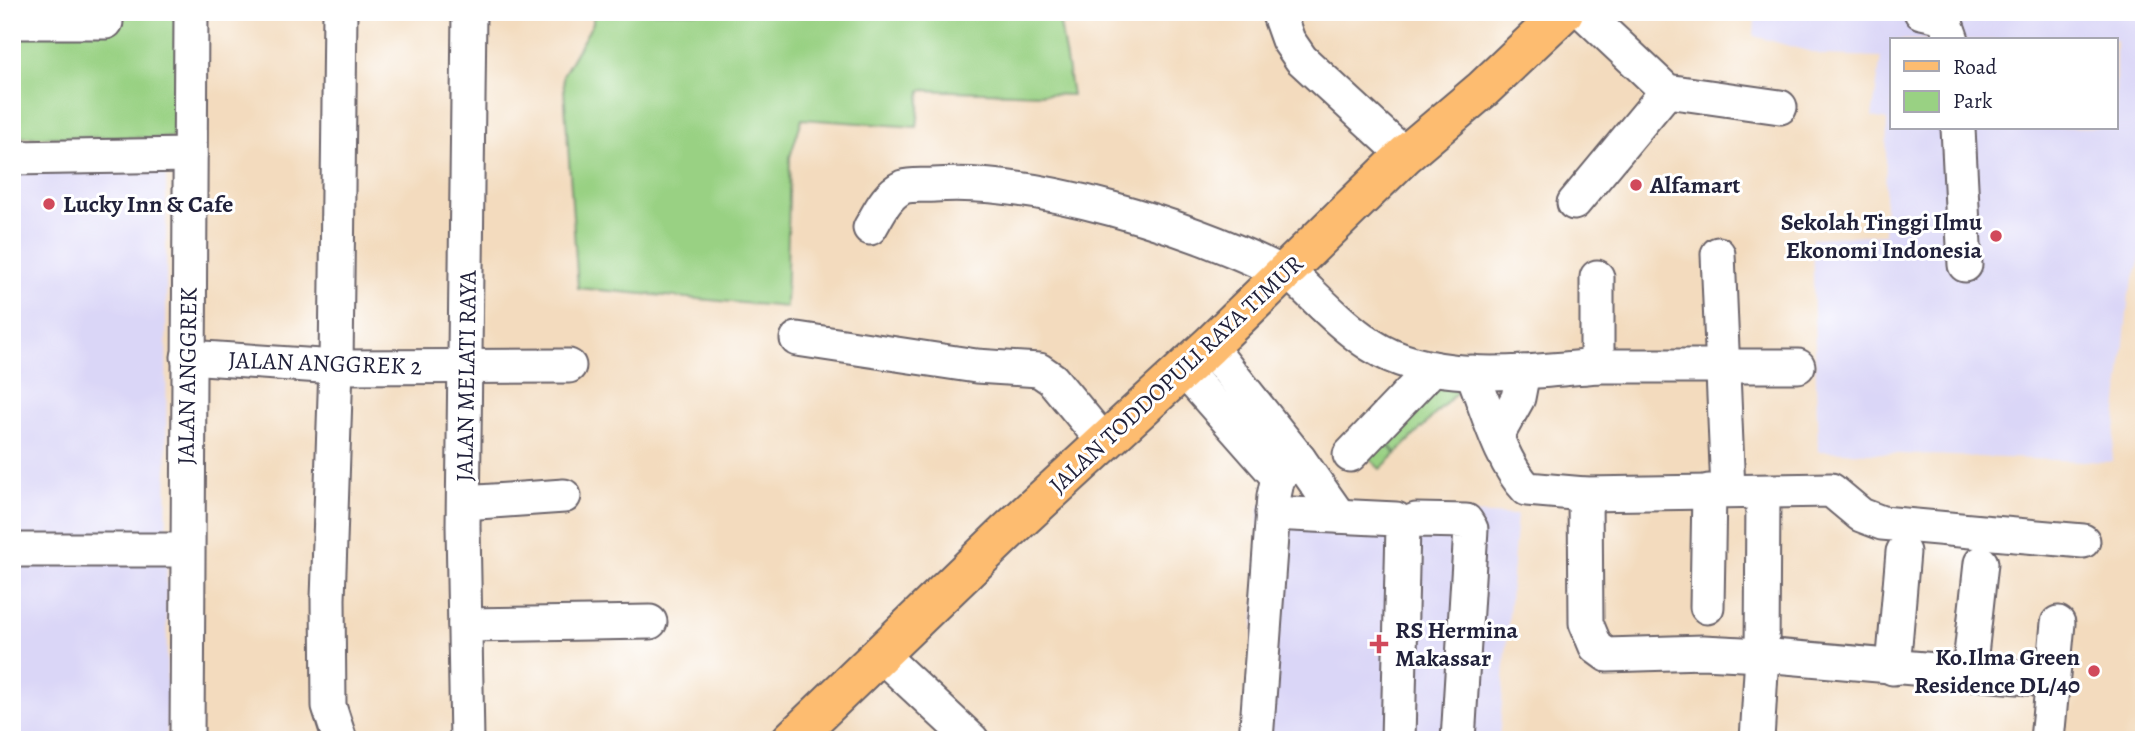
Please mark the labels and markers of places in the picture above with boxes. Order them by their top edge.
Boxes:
place label: Alfamart [1649,169,1740,201]
marker: Alfamart [1628,177,1644,193]
place label: Lucky Inn & Cafe [63,188,233,220]
marker: Lucky Inn & Cafe [41,196,57,212]
place label: Sekolah Tinggi Ilmu Ekonomi Indonesia [1781,206,1983,266]
marker: Sekolah Tinggi Ilmu Ekonomi Indonesia [1988,228,2004,244]
place label: RS Hermina Makassar [1395,614,1519,674]
marker: RS Hermina Makassar [1369,634,1389,654]
place label: Ko.Ilma Green Residence DL/40 [1914,641,2081,701]
marker: Ko.Ilma Green Residence DL/40 [2086,663,2102,679]

